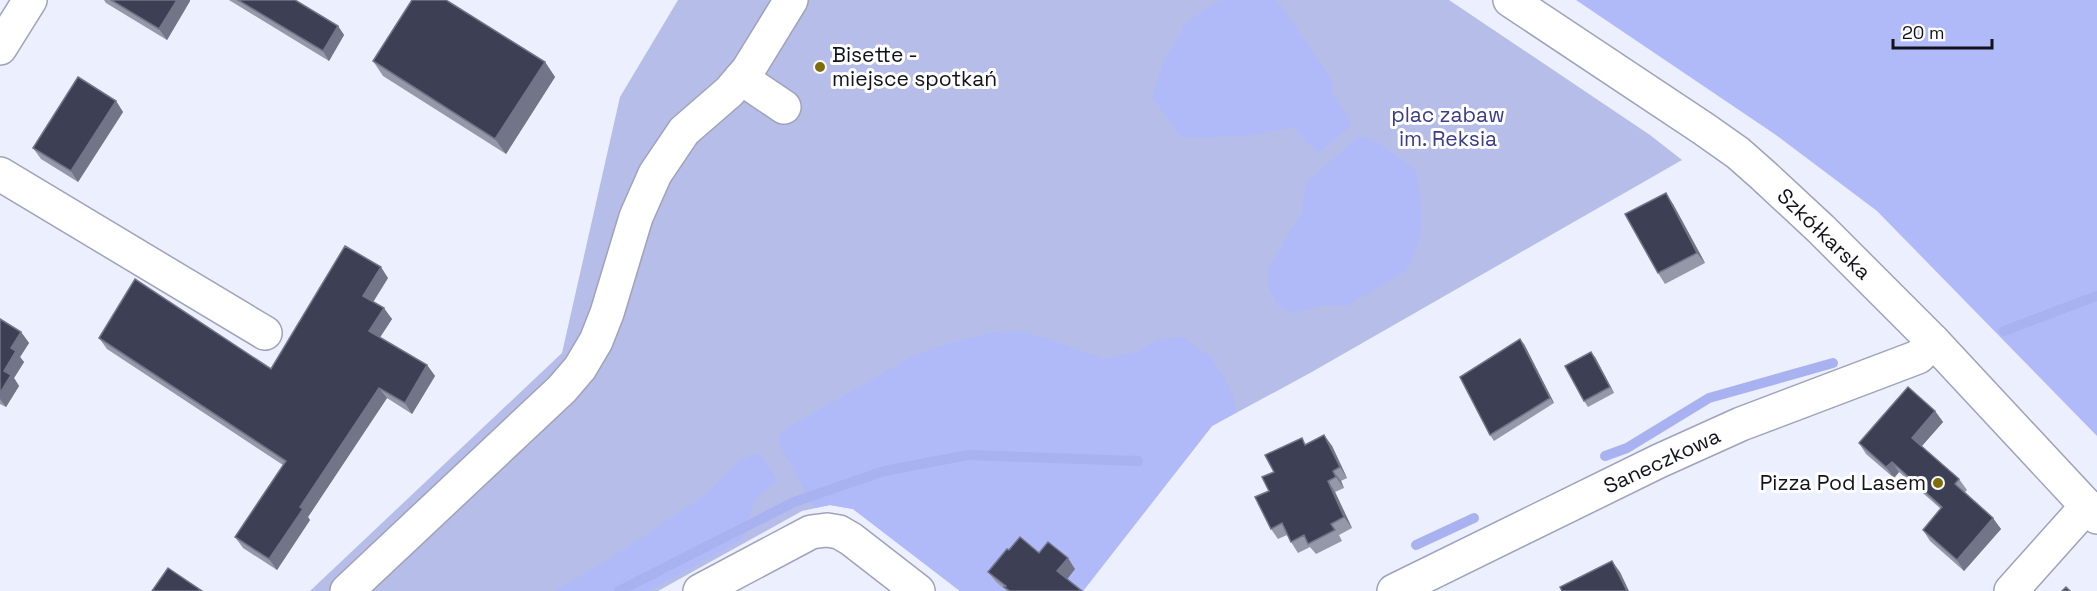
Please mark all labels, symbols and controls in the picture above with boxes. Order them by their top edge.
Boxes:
scale bar [1893,12,1992,50]
text: 20 m [1902,21,1945,44]
place label: Bisette - miejsce spotkań [832,41,997,92]
marker: Bisette - miejsce spotkań [813,60,827,74]
park label: plac zabaw im. Reksia [1391,101,1505,152]
street label: Szkółkarska [1772,182,1877,285]
street label: Saneczkowa [1599,422,1724,499]
place label: Pizza Pod Lasem [1760,469,1926,496]
marker: Pizza Pod Lasem [1931,476,1945,490]

